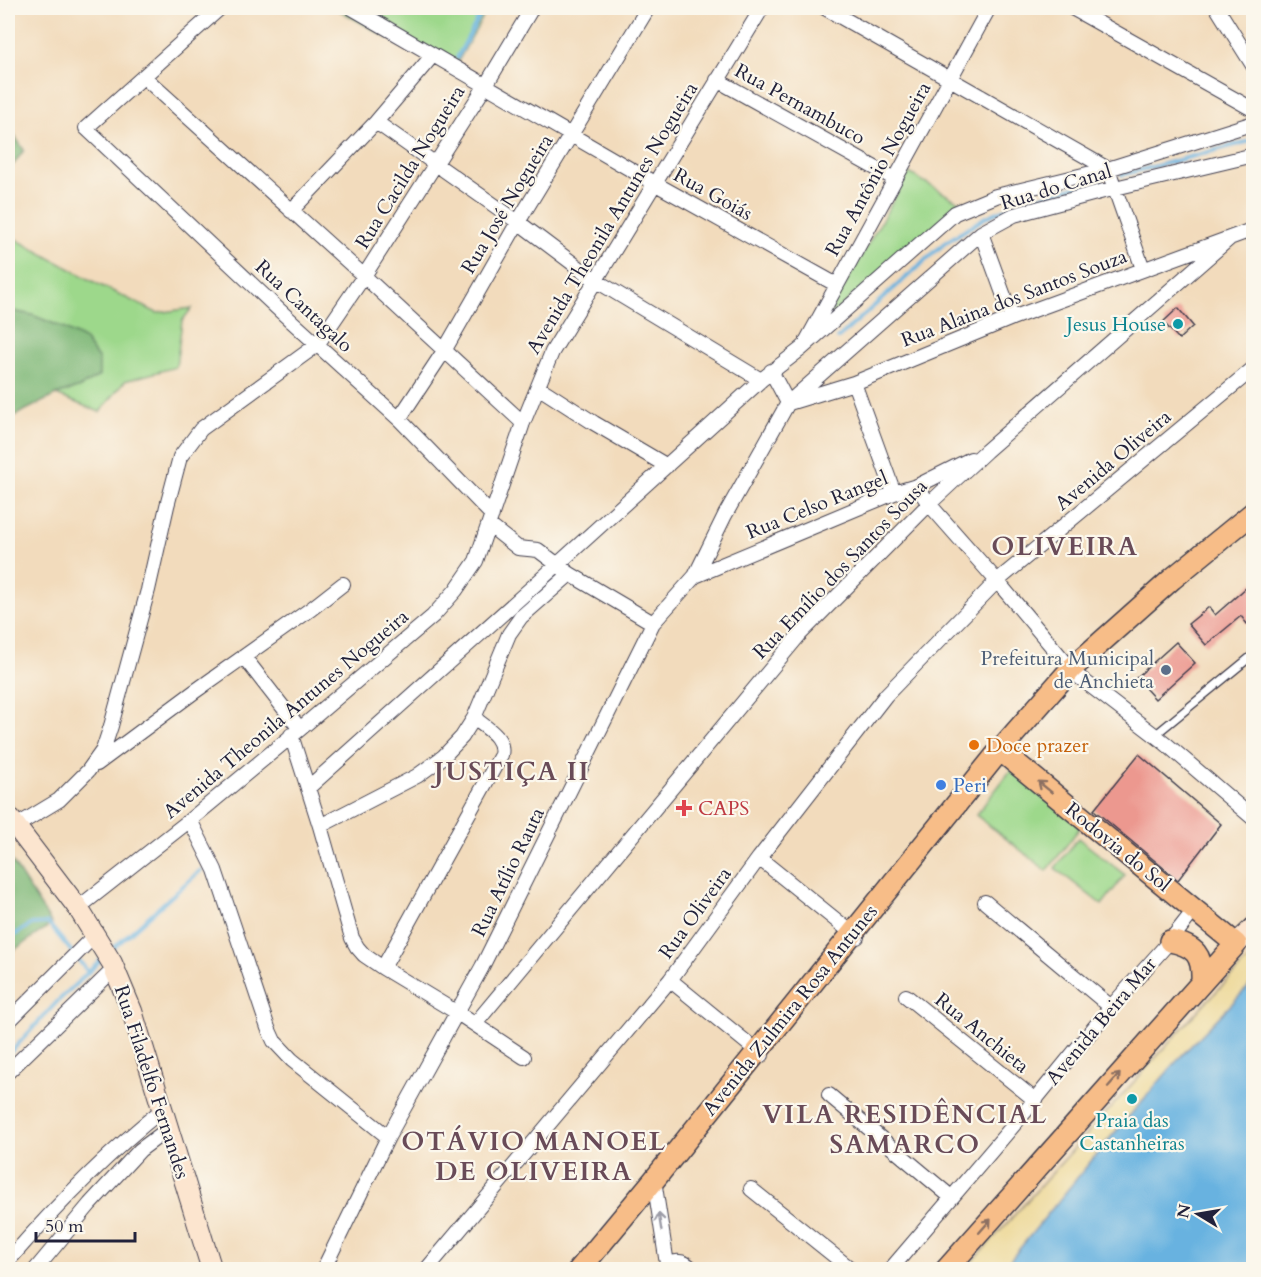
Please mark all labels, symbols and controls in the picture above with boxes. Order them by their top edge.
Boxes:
street label: Rua Pernambuco [730,57,870,151]
street label: Avenida Theonila Antunes Nogueira [520,77,704,359]
street label: Rua Antônio Nogueira [819,77,937,261]
street label: Rua Cacilda Nogueira [349,80,471,254]
street label: Rua José Nogueira [455,129,560,279]
street label: Rua do Canal [997,157,1115,217]
street label: Rua Goiás [669,161,757,227]
street label: Rua Alaina dos Santos Souza [897,242,1131,354]
street label: Rua Cantagalo [249,254,359,359]
place label: Jesus House [1063,311,1166,338]
marker: Jesus House [1171,317,1185,331]
street label: Avenida Oliveira [1049,403,1177,517]
street label: Rua Celso Rangel [742,464,892,546]
street label: Rua Emílio dos Santos Sousa [747,473,933,665]
district label: OLIVEIRA [991,529,1139,564]
street label: Avenida Theonila Antunes Nogueira [158,603,415,825]
place label: Prefeitura Municipal de Anchieta [980,645,1154,695]
marker: Prefeitura Municipal de Anchieta [1159,663,1173,677]
place label: Doce prazer [986,732,1089,759]
marker: Doce prazer [967,738,981,752]
district label: JUSTIÇA II [430,754,590,789]
place label: Peri [953,772,987,799]
marker: Peri [934,778,948,792]
one-way arrow [1037,781,1053,794]
place label: CAPS [698,795,749,822]
street label: Rodovia do Sol [1060,796,1176,898]
marker: CAPS [675,799,693,817]
street label: Rua Atílio Rauta [465,803,551,941]
street label: Rua Oliveira [652,861,738,964]
street label: Avenida Zulmira Rosa Antunes [696,899,884,1121]
street label: Avenida Beira Mar [1039,951,1163,1091]
street label: Rua Filadelfo Fernandes [108,982,196,1182]
street label: Rua Anchieta [929,987,1035,1080]
one-way arrow [1107,1073,1121,1088]
marker: Praia das Castanheiras [1125,1092,1139,1106]
district label: VILA RESIDÊNCIAL SAMARCO [762,1097,1048,1162]
place label: Praia das Castanheiras [1079,1107,1185,1157]
district label: OTÁVIO MANOEL DE OLIVEIRA [401,1124,667,1189]
north arrow [1168,1184,1228,1244]
text: N [1172,1202,1196,1220]
scale bar [36,1205,135,1243]
one-way arrow [655,1213,666,1232]
text: 50 m [45,1214,84,1239]
one-way arrow [977,1218,991,1234]

